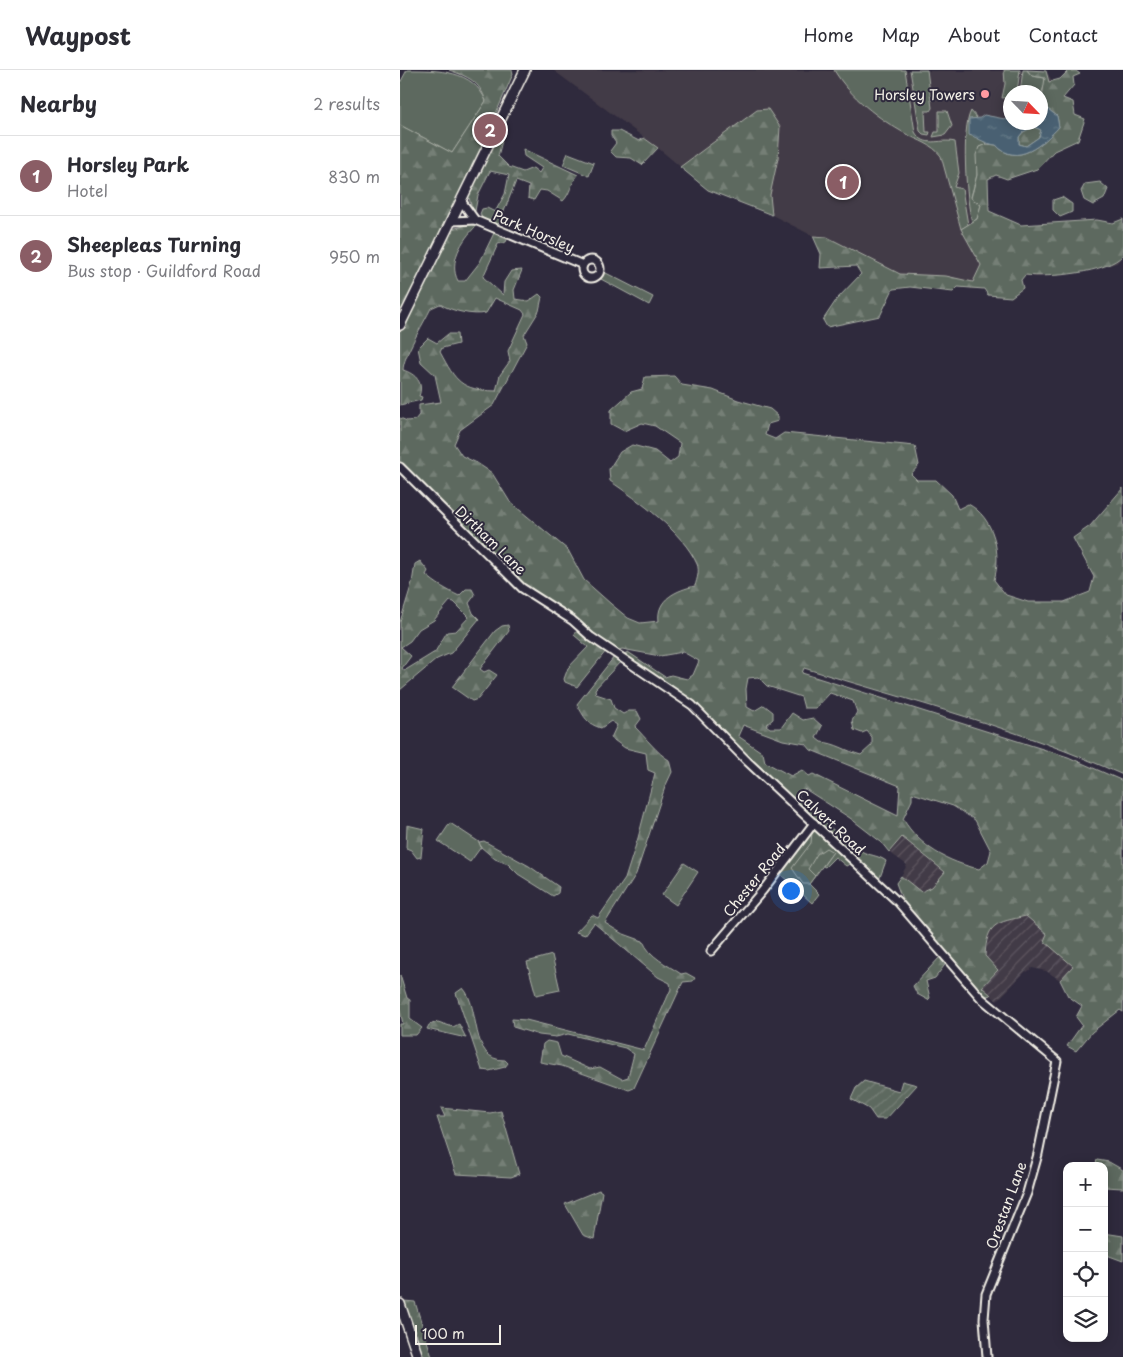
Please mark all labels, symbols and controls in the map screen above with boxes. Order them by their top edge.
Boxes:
text: Waypost [25,17,131,53]
text: Home [803,21,853,48]
text: Map [881,21,920,48]
text: About [948,21,1000,48]
text: Contact [1028,21,1098,48]
place label: Horsley Towers [874,84,975,105]
north arrow [1003,85,1048,130]
text: Nearby [20,87,97,119]
marker: Horsley Towers [979,88,991,100]
text: 2 results [313,91,380,115]
pin: 2 [474,111,506,149]
text: Horsley Park [67,150,189,178]
pin: 1 [827,163,859,201]
text: 1 [32,164,40,188]
text: 830 m [328,164,380,188]
text: Hotel [67,178,108,202]
street label: Park Horsley [490,204,578,258]
text: Sheepleas Turning [67,230,241,258]
text: 2 [30,244,42,268]
text: 950 m [329,244,380,268]
text: Bus stop · Guildford Road [67,258,261,282]
street label: Dirtham Lane [451,501,531,579]
street label: Calvert Road [792,784,870,860]
street label: Chester Road [718,839,790,921]
your location [778,878,804,904]
street label: Orestan Lane [980,1158,1032,1252]
map controls [1063,1162,1108,1342]
button: + [1063,1162,1108,1207]
button: − [1063,1207,1108,1252]
button: locate [1063,1252,1108,1297]
button: layers [1063,1297,1108,1342]
scale bar [415,1322,501,1345]
text: 100 m [422,1323,465,1344]

